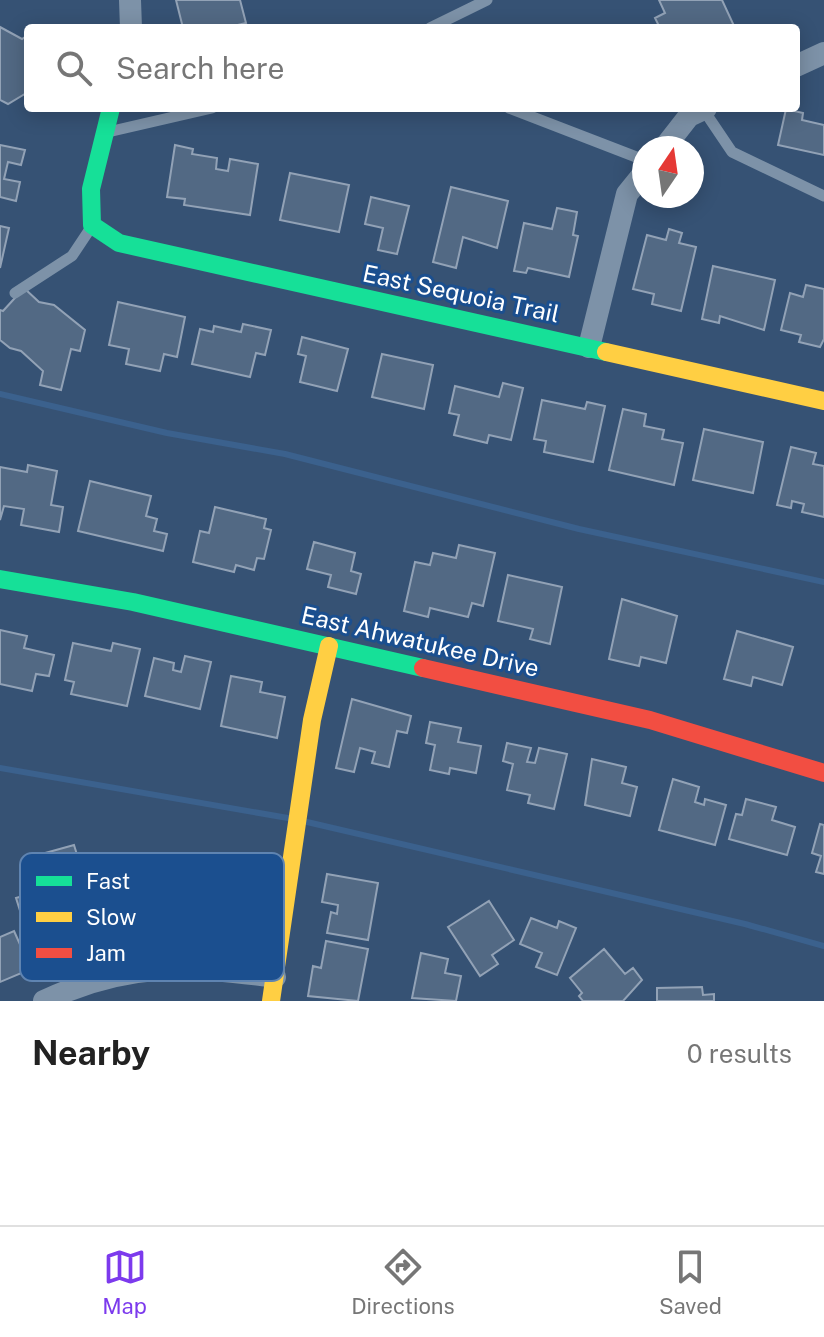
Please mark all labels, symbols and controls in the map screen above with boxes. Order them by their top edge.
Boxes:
search box [24,24,800,112]
icon: search [52,46,96,90]
text: Search here [116,50,284,86]
north arrow [632,136,704,208]
street label: East Sequoia Trail [360,258,562,328]
street label: East Ahwatukee Drive [299,600,542,682]
legend [20,853,284,981]
text: Fast [86,868,130,894]
text: Slow [86,904,136,930]
text: Jam [86,940,126,966]
text: Nearby [32,1033,150,1073]
text: 0 results [687,1038,792,1069]
tab: Map [102,1245,147,1319]
tab: Directions [351,1245,455,1319]
tab: Saved [659,1245,722,1319]

